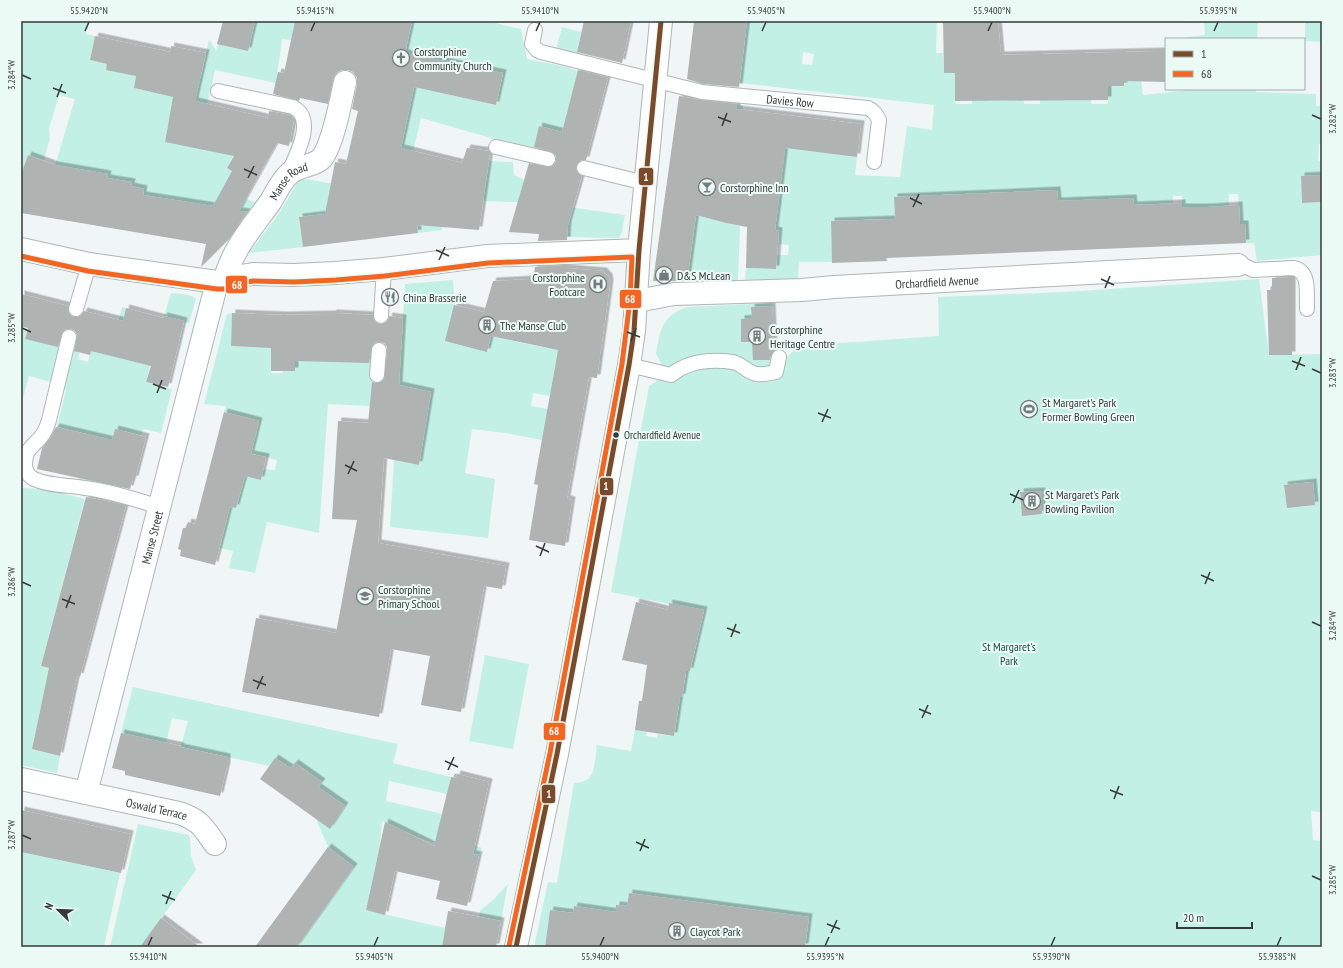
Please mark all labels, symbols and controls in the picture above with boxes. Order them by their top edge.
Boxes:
text: 55.9420°N [70,4,108,17]
text: 55.9415°N [296,4,334,17]
text: 55.9410°N [521,4,559,17]
text: 55.9405°N [747,4,785,17]
text: 55.9400°N [973,4,1011,17]
text: 55.9395°N [1199,4,1237,17]
legend [1165,38,1305,90]
place label: Corstorphine Community Church [414,44,492,73]
text: 1 [1201,46,1206,61]
church icon: Corstorphine Community Church [391,48,411,68]
text: 3.284°W [5,60,18,90]
text: 68 [1201,66,1212,81]
street label: Davies Row [766,91,815,110]
text: 3.282°W [1326,104,1339,134]
street label: Manse Road [266,158,309,202]
line badge: 1 [638,167,654,186]
text: 1 [643,170,649,184]
bar icon: Corstorphine Inn [697,177,717,197]
place label: Corstorphine Inn [720,180,789,195]
shop icon: D&S McLean [654,265,674,285]
place label: D&S McLean [677,268,730,283]
place label: Corstorphine Footcare [532,270,585,299]
street label: Orchardfield Avenue [895,272,979,291]
hospital icon: Corstorphine Footcare [588,274,608,294]
line badge: 68 [225,275,248,294]
text: 68 [232,278,242,292]
restaurant icon: China Brasserie [380,287,400,307]
line badge: 68 [619,289,642,309]
place label: China Brasserie [403,290,467,305]
text: 68 [625,292,635,306]
text: 3.285°W [5,313,18,343]
building icon: The Manse Club [477,315,497,335]
place label: The Manse Club [500,318,566,333]
place label: Corstorphine Heritage Centre [770,322,835,351]
building icon: Corstorphine Heritage Centre [747,326,767,346]
text: 3.283°W [1326,358,1339,388]
place label: St Margaret's Park Former Bowling Green [1042,395,1135,424]
sports icon: St Margaret's Park Former Bowling Green [1019,399,1039,419]
place label: Orchardfield Avenue [624,428,701,442]
marker: Orchardfield Avenue [611,430,621,440]
line badge: 1 [599,477,614,496]
text: 1 [603,479,609,493]
place label: St Margaret's Park Bowling Pavilion [1045,487,1120,516]
building icon: St Margaret's Park Bowling Pavilion [1022,491,1042,511]
street label: Manse Street [138,508,166,565]
text: 3.286°W [5,567,18,597]
place label: Corstorphine Primary School [378,582,440,611]
school or university icon: Corstorphine Primary School [355,586,375,606]
text: 3.284°W [1326,611,1339,641]
park label: St Margaret's Park [982,639,1036,668]
line badge: 68 [543,722,566,741]
text: 68 [549,724,559,738]
line badge: 1 [541,784,556,804]
text: 1 [546,787,552,801]
street label: Oswald Terrace [125,794,190,823]
text: 3.287°W [5,820,18,850]
text: 3.285°W [1326,865,1339,895]
north arrow [38,890,78,930]
text: N [41,901,56,912]
scale bar [1177,904,1252,930]
text: 20 m [1183,910,1204,925]
building icon: Claycot Park [667,921,687,941]
place label: Claycot Park [690,924,741,939]
text: 55.9410°N [129,950,167,963]
text: 55.9405°N [355,950,393,963]
text: 55.9400°N [581,950,619,963]
text: 55.9395°N [806,950,844,963]
text: 55.9390°N [1032,950,1070,963]
text: 55.9385°N [1258,950,1296,963]

